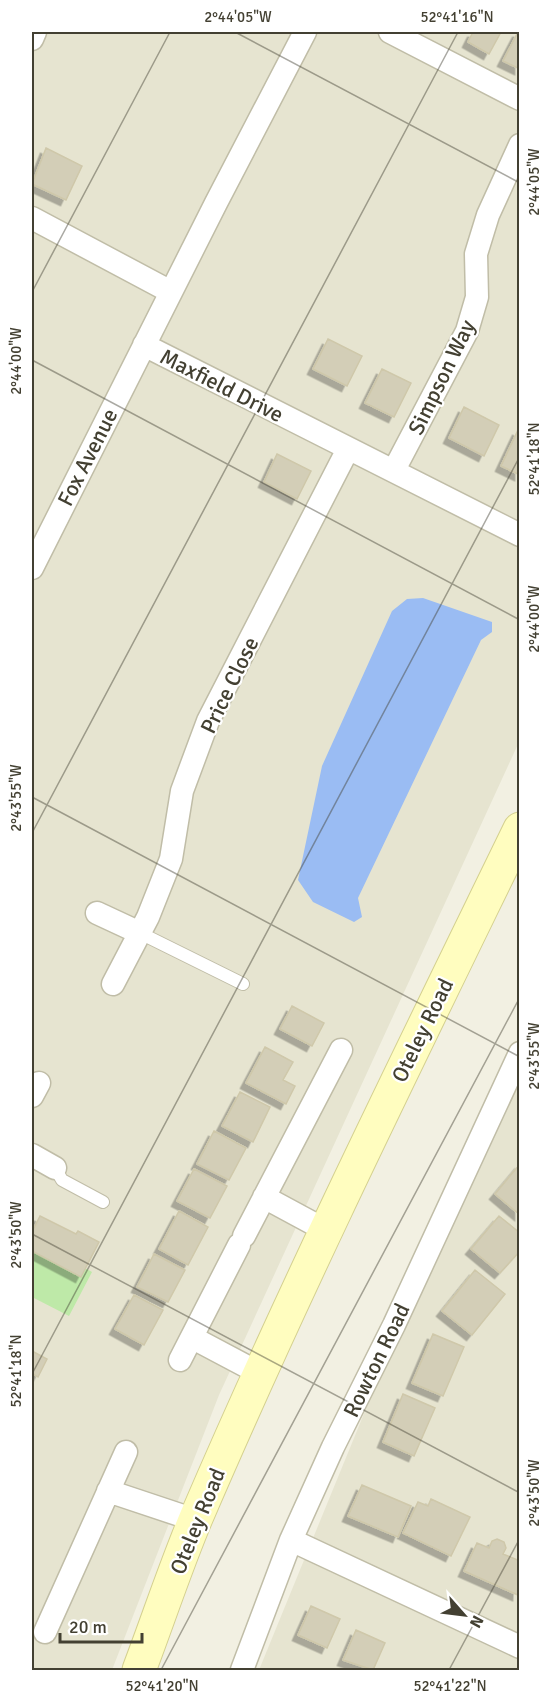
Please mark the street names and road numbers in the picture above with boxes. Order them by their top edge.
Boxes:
street label: Simpson Way [402,315,481,439]
street label: Maxfield Drive [155,343,288,428]
street label: Fox Avenue [51,404,123,510]
street label: Price Close [194,632,264,738]
street label: Oteley Road [386,974,459,1087]
street label: Rowton Road [337,1299,416,1422]
street label: Oteley Road [164,1464,231,1578]

